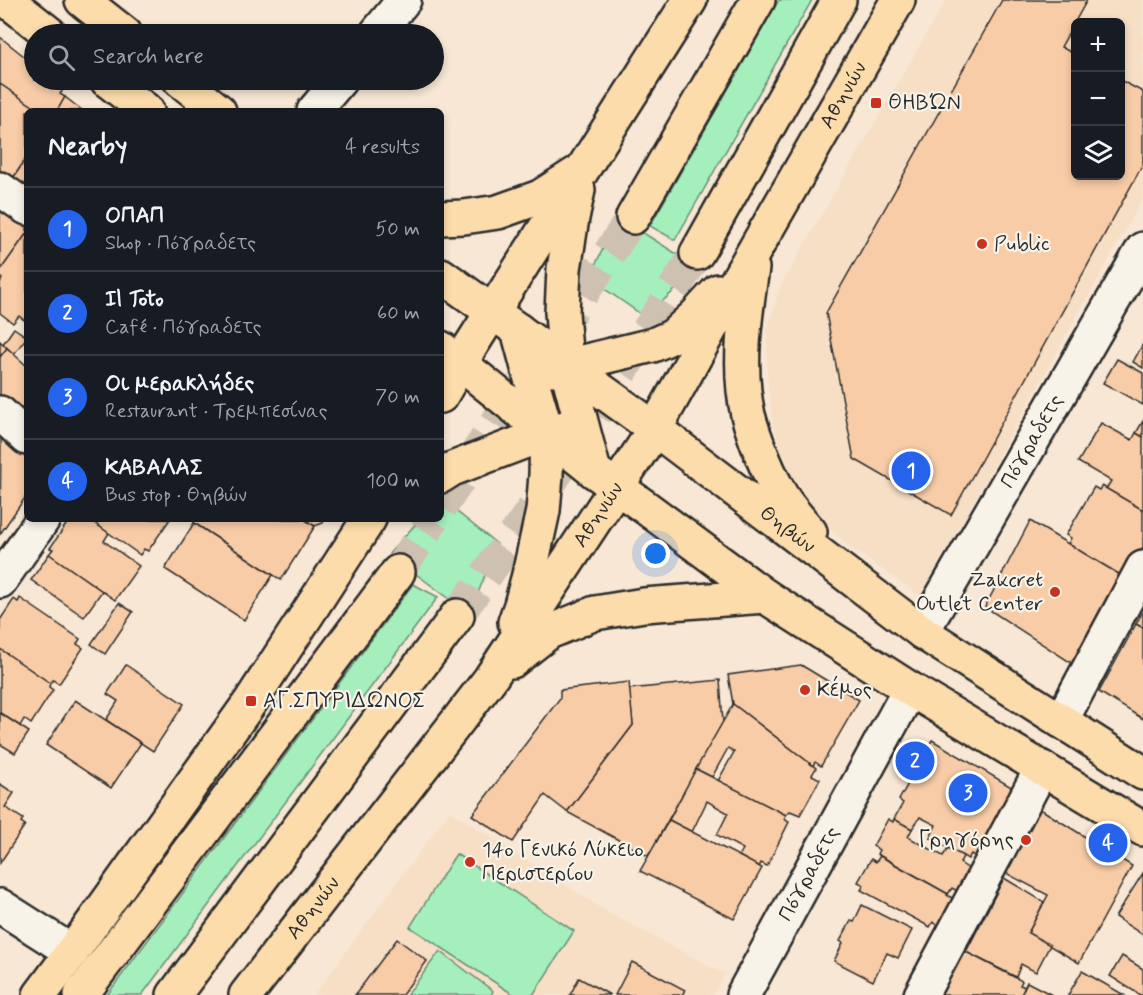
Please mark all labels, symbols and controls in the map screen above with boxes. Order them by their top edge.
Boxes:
map controls [1071,18,1125,180]
button: + [1071,18,1125,72]
search box [24,24,444,90]
icon: search [45,41,78,74]
text: Search here [93,43,204,71]
street label: Αθηνών [813,57,874,134]
button: − [1071,72,1125,126]
place label: ΘΗΒΏΝ [888,89,961,117]
marker: ΘΗΒΏΝ [869,96,883,110]
button: layers [1071,126,1125,180]
text: Nearby [48,130,127,164]
text: 4 results [345,134,420,161]
text: ΟΠΑΠ [105,202,164,230]
text: 1 [63,216,72,243]
text: 50 m [375,216,420,243]
text: Shop · Πόγραδετς [105,230,256,257]
place label: Public [994,230,1050,258]
marker: Public [975,237,989,251]
text: Il Toto [105,286,164,314]
text: 2 [63,300,72,327]
text: 60 m [377,300,420,327]
text: Café · Πόγραδετς [105,314,262,341]
text: Οι μερακλήδες [105,370,254,398]
text: 3 [63,384,72,411]
text: 70 m [375,384,420,411]
street label: Πόγραδετς [994,389,1070,494]
text: Restaurant · Τρεμπεσίνας [105,398,328,425]
pin: 1 [892,448,930,494]
text: ΚΑΒΑΛΑΣ [105,454,203,482]
text: 4 [62,468,73,495]
text: 100 m [366,468,420,495]
street label: Αθηνών [567,477,630,553]
text: Bus stop · Θηβών [105,482,247,509]
street label: Θηβών [754,499,821,560]
your location [641,539,670,568]
place label: Zakcret Outlet Center [916,566,1043,618]
marker: Zakcret Outlet Center [1048,585,1062,599]
place label: Κέμος [817,675,872,704]
marker: Κέμος [798,683,812,697]
place label: ΑΓ.ΣΠΥΡΙΔΩΝΟΣ [263,687,425,715]
marker: ΑΓ.ΣΠΥΡΙΔΩΝΟΣ [244,694,258,708]
pin: 2 [896,738,934,783]
pin: 3 [948,770,988,816]
pin: 4 [1088,820,1128,866]
street label: Πόγραδετς [772,821,846,926]
place label: Γρηγόρης [918,826,1014,854]
marker: Γρηγόρης [1019,833,1033,847]
place label: 14ο Γενικό Λύκειο Περιστερίου [482,836,644,888]
marker: 14ο Γενικό Λύκειο Περιστερίου [463,855,477,869]
street label: Αθηνών [280,870,347,945]

